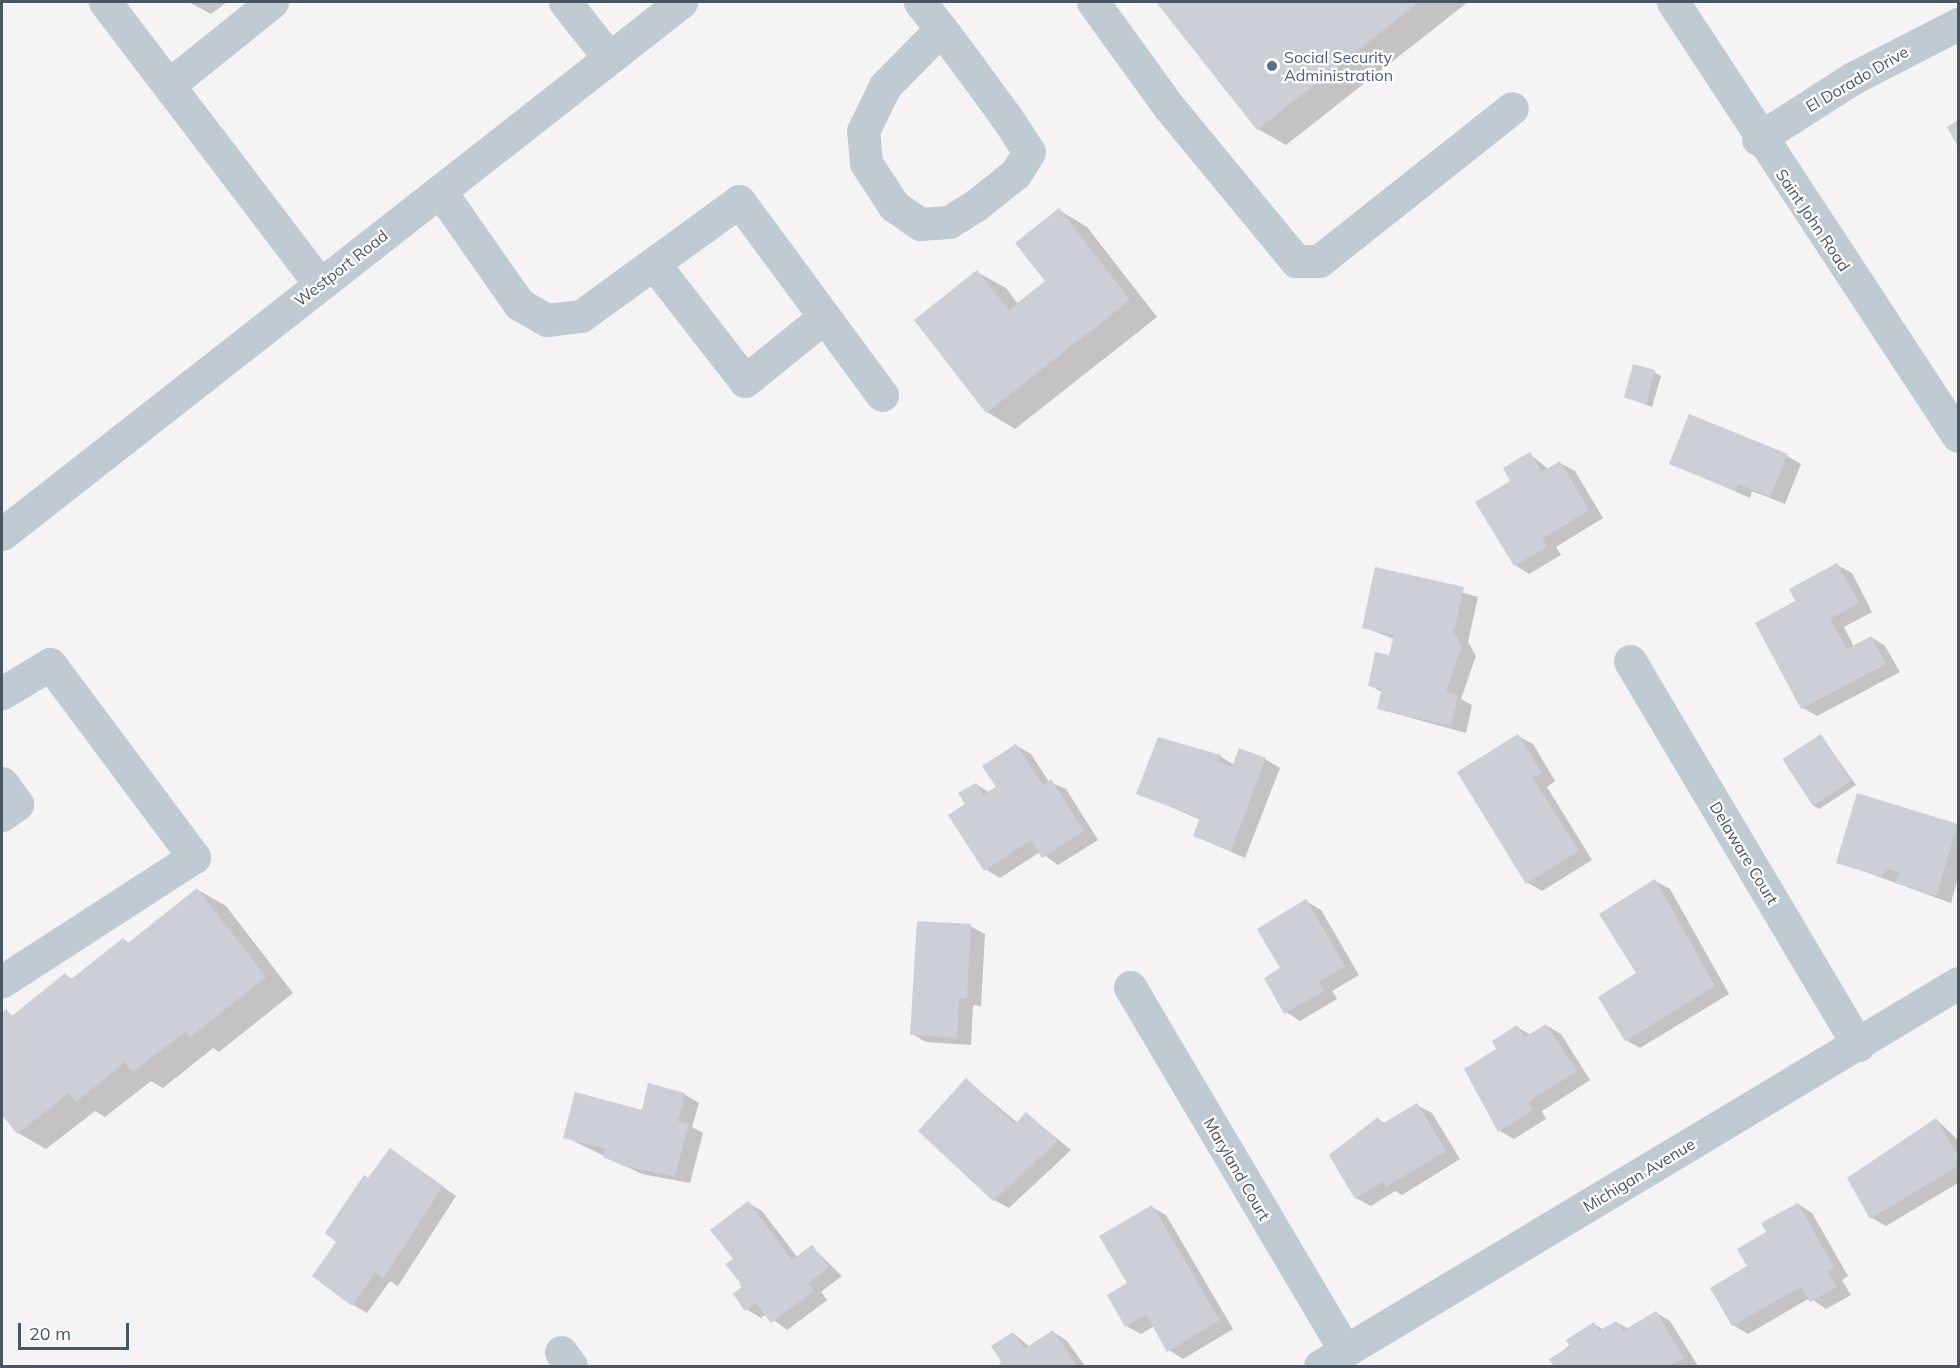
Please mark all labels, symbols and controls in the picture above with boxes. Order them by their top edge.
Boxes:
street label: El Dorado Drive [1802,42,1912,116]
place label: Social Security Administration [1284,47,1393,85]
marker: Social Security Administration [1265,59,1279,73]
street label: Saint John Road [1772,165,1854,275]
street label: Westport Road [291,226,391,310]
street label: Delaware Court [1706,798,1782,908]
street label: Maryland Court [1200,1114,1274,1224]
street label: Michigan Avenue [1580,1134,1698,1216]
scale bar [21,1311,132,1349]
text: 20 m [29,1322,71,1345]

